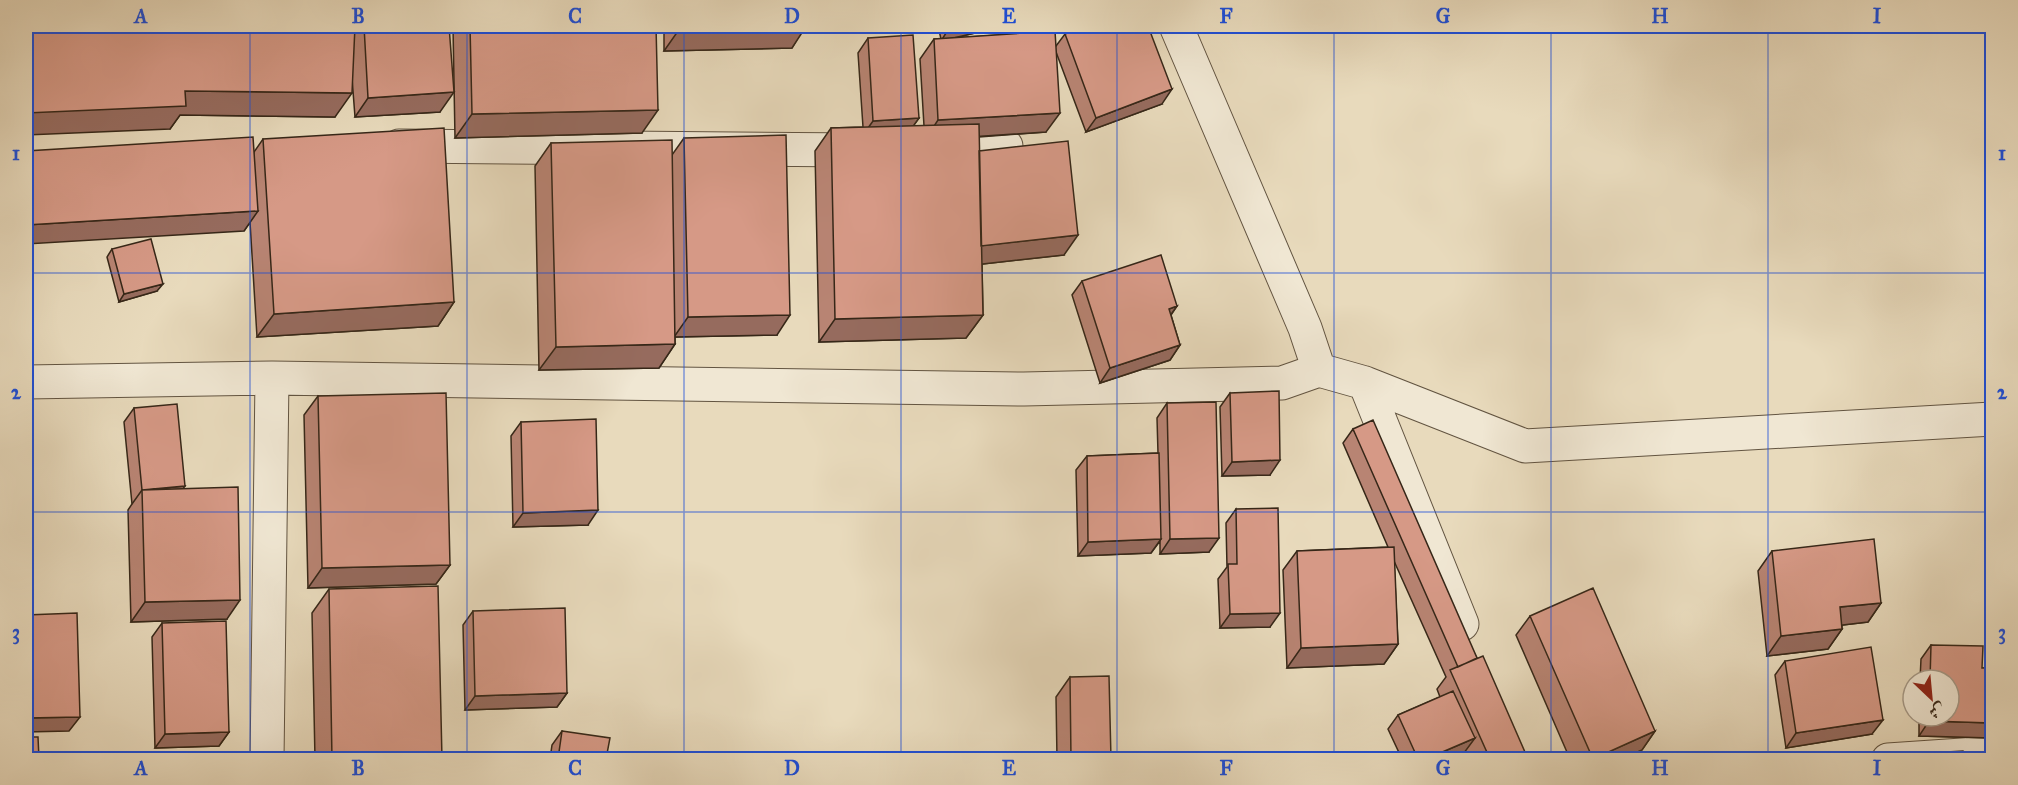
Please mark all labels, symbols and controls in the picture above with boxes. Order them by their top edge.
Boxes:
text: A [132,4,148,28]
text: B [351,4,365,28]
text: C [568,4,582,28]
text: D [784,4,800,28]
text: E [1002,4,1017,28]
text: F [1219,4,1233,28]
text: G [1436,4,1451,28]
text: H [1651,4,1669,28]
text: I [1873,4,1882,28]
text: 1 [12,141,20,165]
text: 1 [1998,141,2006,165]
text: 2 [11,380,22,404]
text: 2 [1997,380,2008,404]
text: 3 [12,620,20,645]
text: 3 [1998,620,2006,645]
north arrow [1901,668,1961,728]
text: ش [1926,699,1949,723]
text: A [132,756,148,780]
text: B [351,756,365,780]
text: C [568,756,582,780]
text: D [784,756,800,780]
text: E [1002,756,1017,780]
text: F [1219,756,1233,780]
text: G [1436,756,1451,780]
text: H [1651,756,1669,780]
text: I [1873,756,1882,780]

